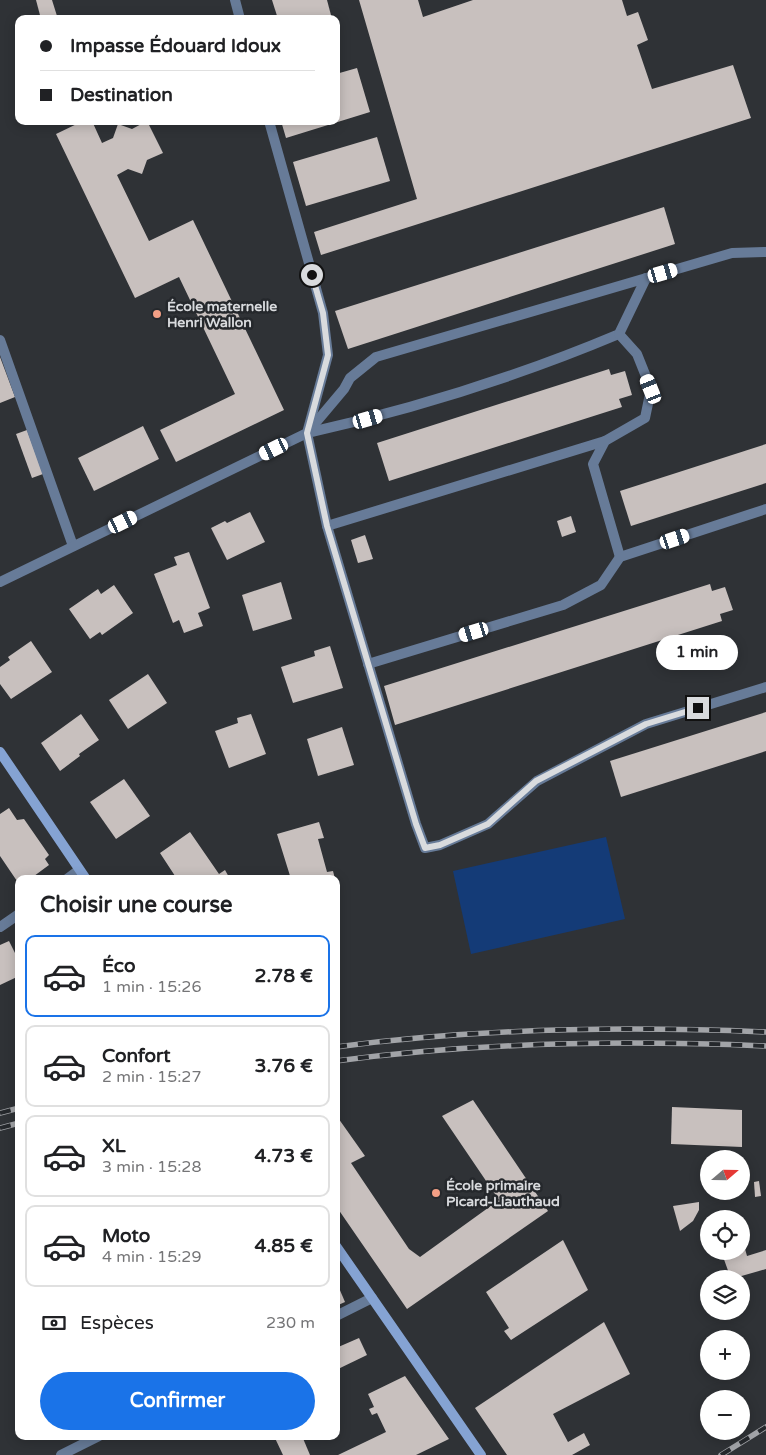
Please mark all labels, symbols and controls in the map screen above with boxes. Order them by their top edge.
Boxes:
text: Impasse Édouard Idoux [70,35,281,57]
text: Destination [70,84,173,106]
car [646,262,679,284]
route start [301,264,323,286]
place label: École maternelle Henri Wallon [167,298,277,331]
marker: École maternelle Henri Wallon [151,308,163,320]
car [638,372,663,406]
car [351,408,384,430]
car [257,436,290,462]
car [106,509,139,535]
car [658,527,691,551]
car [457,620,490,644]
callout: 1 min [657,636,739,670]
text: 1 min [676,642,718,662]
route end [687,697,709,719]
text: Choisir une course [40,892,233,918]
icon: car [42,954,87,999]
text: Éco [102,955,135,977]
text: 2.78 € [255,965,313,987]
text: 1 min · 15:26 [102,977,201,997]
icon: car [42,1044,87,1089]
text: Confort [102,1045,171,1067]
text: 3.76 € [255,1055,313,1077]
text: 2 min · 15:27 [102,1067,201,1087]
icon: car [42,1134,87,1179]
text: XL [102,1135,126,1157]
text: 4.73 € [255,1145,313,1167]
north arrow [700,1150,750,1200]
map controls [700,1150,750,1440]
text: 3 min · 15:28 [102,1157,201,1177]
place label: École primaire Picard-Liauthaud [446,1177,560,1210]
marker: École primaire Picard-Liauthaud [430,1187,442,1199]
button: locate [700,1210,750,1260]
icon: car [42,1224,87,1269]
text: Moto [102,1225,150,1247]
text: 4.85 € [254,1235,313,1257]
text: 4 min · 15:29 [102,1247,201,1267]
button: layers [700,1270,750,1320]
icon: cash [40,1309,68,1337]
text: Espèces [80,1312,154,1334]
text: 230 m [266,1313,315,1333]
button: + [700,1330,750,1380]
button: Confirmer [40,1372,315,1430]
button: − [700,1390,750,1440]

